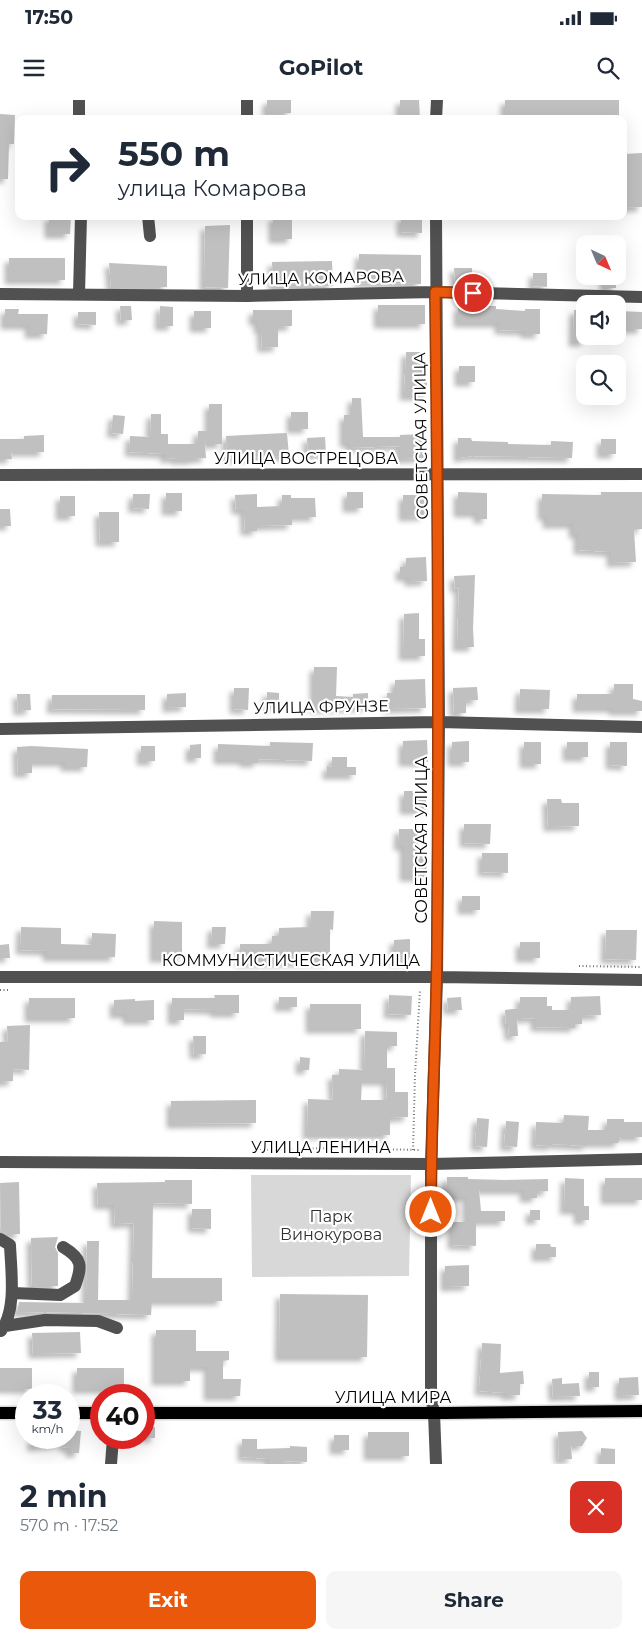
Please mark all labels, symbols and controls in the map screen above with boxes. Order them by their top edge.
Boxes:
text: 17:50 [25,6,73,29]
icon: menu [20,54,48,82]
text: GoPilot [279,54,363,81]
icon: search [594,54,622,82]
text: 550 m [118,132,230,175]
icon: right [35,135,100,200]
text: улица Комарова [118,175,307,202]
north arrow [576,235,626,285]
map controls [576,235,626,405]
street label: УЛИЦА КОМАРОВА [238,267,404,289]
pin [452,272,494,314]
icon: arrive [459,279,487,307]
button: sound [576,295,626,345]
street label: СОВЕТСКАЯ УЛИЦА [410,352,432,520]
button: search [576,355,626,405]
street label: УЛИЦА ВОСТРЕЦОВА [214,449,398,468]
street label: УЛИЦА ФРУНЗЕ [253,696,389,718]
street label: СОВЕТСКАЯ УЛИЦА [412,756,431,924]
street label: КОММУНИСТИЧЕСКАЯ УЛИЦА [162,951,420,970]
street label: УЛИЦА ЛЕНИНА [251,1138,391,1157]
position arrow [404,1185,456,1237]
park label: Парк Винокурова [280,1207,382,1244]
speed limit sign: 40 [90,1384,155,1449]
street label: УЛИЦА МИРА [335,1388,451,1407]
text: 33 [33,1395,62,1425]
text: km/h [31,1421,64,1436]
text: 2 min [20,1478,107,1515]
button: close [570,1481,622,1533]
text: 570 m · 17:52 [20,1516,118,1535]
button: Exit [20,1571,316,1629]
button: Share [326,1571,622,1629]

